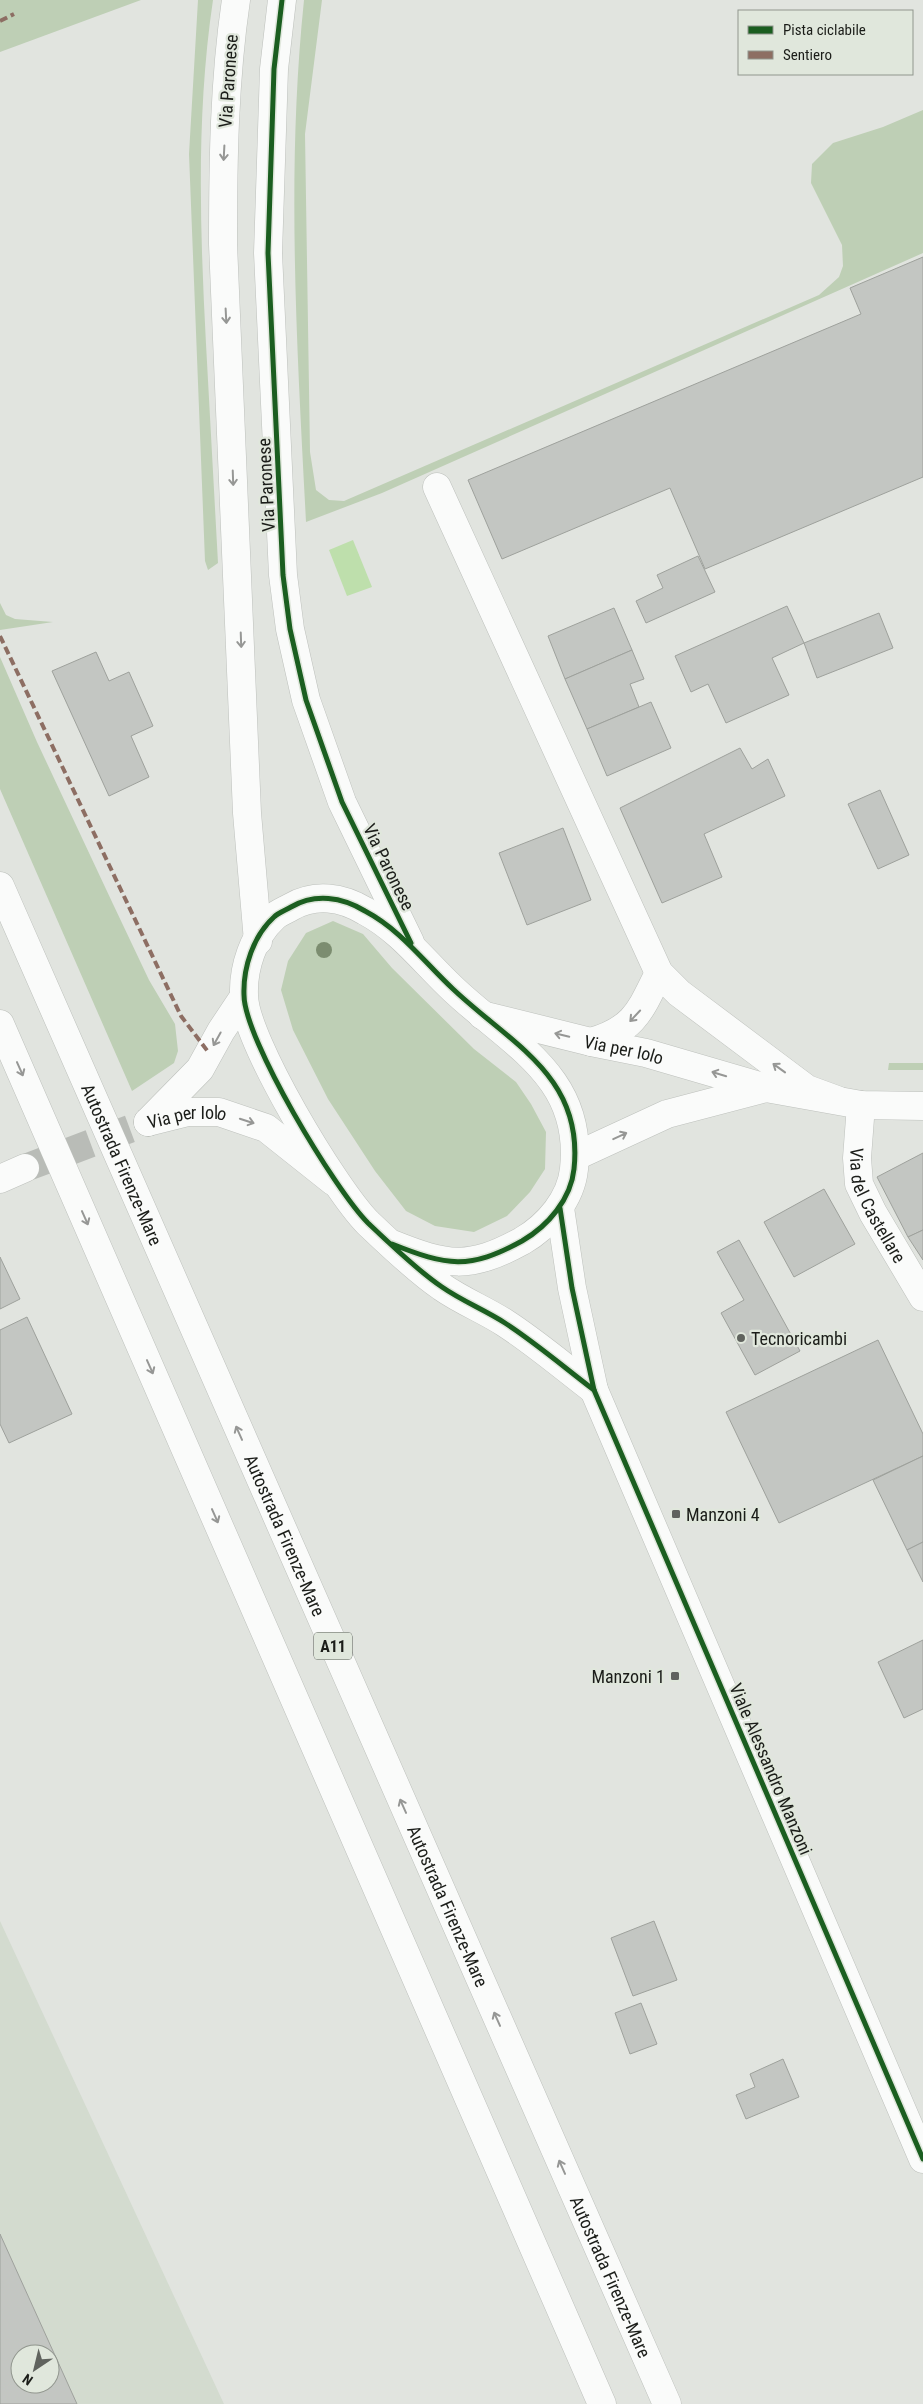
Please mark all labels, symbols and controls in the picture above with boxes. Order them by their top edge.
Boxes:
legend [738,10,913,75]
text: Pista ciclabile [783,21,866,39]
street label: Via Paronese [214,34,242,128]
text: Sentiero [783,46,832,64]
one-way arrow [219,145,228,161]
one-way arrow [222,307,231,323]
street label: Via Paronese [253,438,279,532]
one-way arrow [229,470,238,486]
one-way arrow [236,632,245,648]
street label: Via Paronese [359,820,419,914]
one-way arrow [629,1009,641,1022]
one-way arrow [554,1030,570,1039]
street label: Via per Iolo [582,1030,666,1068]
one-way arrow [212,1031,222,1046]
one-way arrow [15,1061,25,1076]
one-way arrow [772,1063,786,1073]
one-way arrow [711,1069,727,1079]
street label: Autostrada Firenze-Mare [78,1080,167,1248]
street label: Via per Iolo [145,1101,230,1132]
one-way arrow [238,1117,254,1127]
one-way arrow [612,1130,627,1140]
street label: Via del Castellare [847,1147,910,1266]
one-way arrow [80,1210,90,1225]
place label: Tecnoricambi [751,1328,847,1349]
marker: Tecnoricambi [735,1332,747,1344]
one-way arrow [145,1359,155,1374]
one-way arrow [234,1426,244,1441]
street label: Autostrada Firenze-Mare [241,1451,330,1619]
place label: Manzoni 4 [686,1504,760,1525]
one-way arrow [210,1508,220,1523]
marker: Manzoni 4 [670,1508,682,1520]
road number: A11 [314,1632,352,1660]
place label: Manzoni 1 [591,1666,665,1687]
marker: Manzoni 1 [669,1670,681,1682]
street label: Viale Alessandro Manzoni [725,1680,817,1858]
one-way arrow [398,1799,408,1814]
street label: Autostrada Firenze-Mare [403,1822,493,1990]
one-way arrow [491,2012,501,2027]
one-way arrow [557,2160,567,2175]
street label: Autostrada Firenze-Mare [566,2193,656,2361]
north arrow [10,2344,60,2394]
text: N [19,2371,36,2389]

